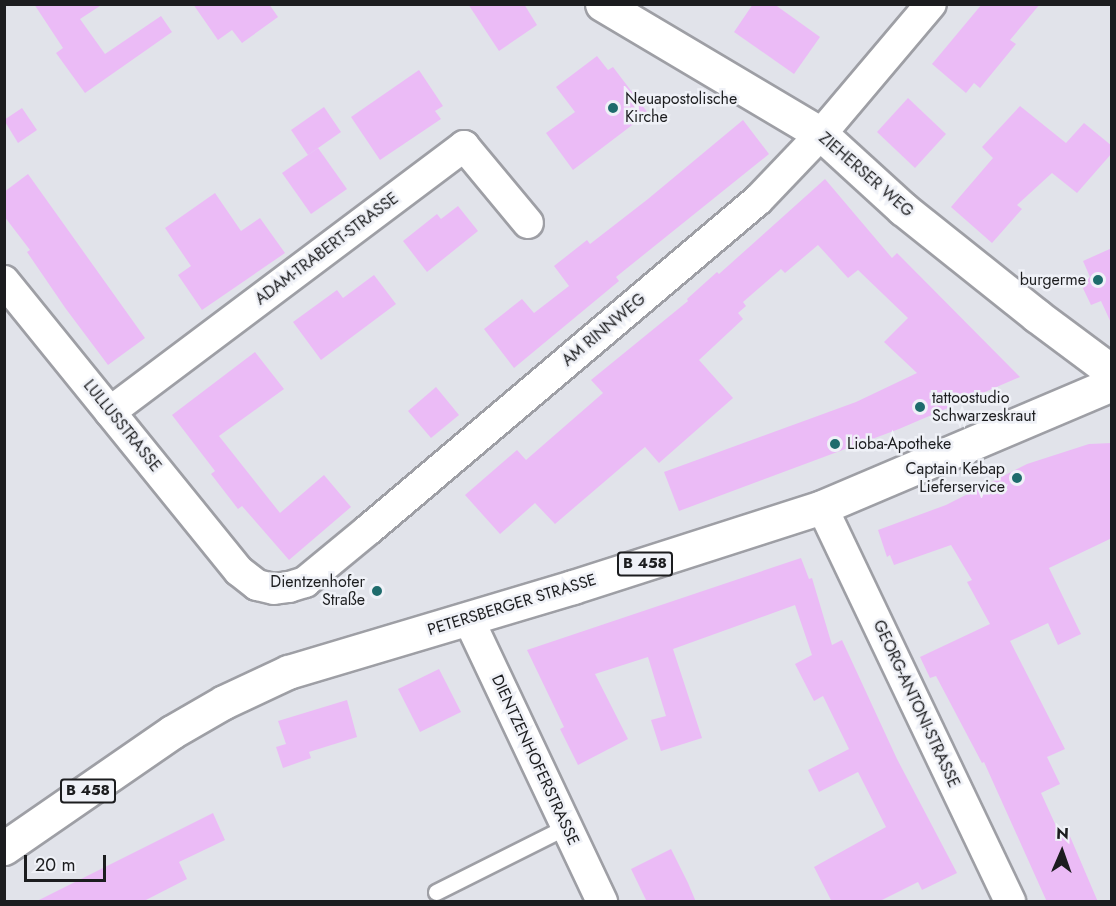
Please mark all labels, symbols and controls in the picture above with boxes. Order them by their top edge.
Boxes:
place label: Neuapostolische Kirche [625,89,737,127]
marker: Neuapostolische Kirche [606,101,620,115]
street label: ZIEHERSER WEG [815,129,917,221]
street label: ADAM-TRABERT-STRASSE [252,189,402,309]
place label: burgerme [1020,270,1086,290]
marker: burgerme [1091,273,1105,287]
street label: AM RINNWEG [558,290,650,370]
street label: LULLUSSTRASSE [79,376,165,476]
place label: tattoostudio Schwarzeskraut [932,388,1036,426]
marker: tattoostudio Schwarzeskraut [913,400,927,414]
place label: Lioba-Apotheke [847,434,951,454]
marker: Lioba-Apotheke [828,437,842,451]
place label: Captain Kebap Lieferservice [906,459,1005,497]
marker: Captain Kebap Lieferservice [1010,471,1024,485]
road number: B 458 [616,552,674,576]
street label: PETERSBERGER STRASSE [425,570,599,640]
place label: Dientzenhofer Straße [270,572,365,610]
marker: Dientzenhofer Straße [370,584,384,598]
street label: GEORG-ANTONI-STRASSE [869,617,963,791]
street label: DIENTZENHOFERSTRASSE [487,672,583,848]
road number: B 458 [60,779,116,803]
north arrow [1032,822,1092,882]
text: N [1056,822,1069,845]
scale bar [27,843,110,881]
text: 20 m [35,852,75,878]

